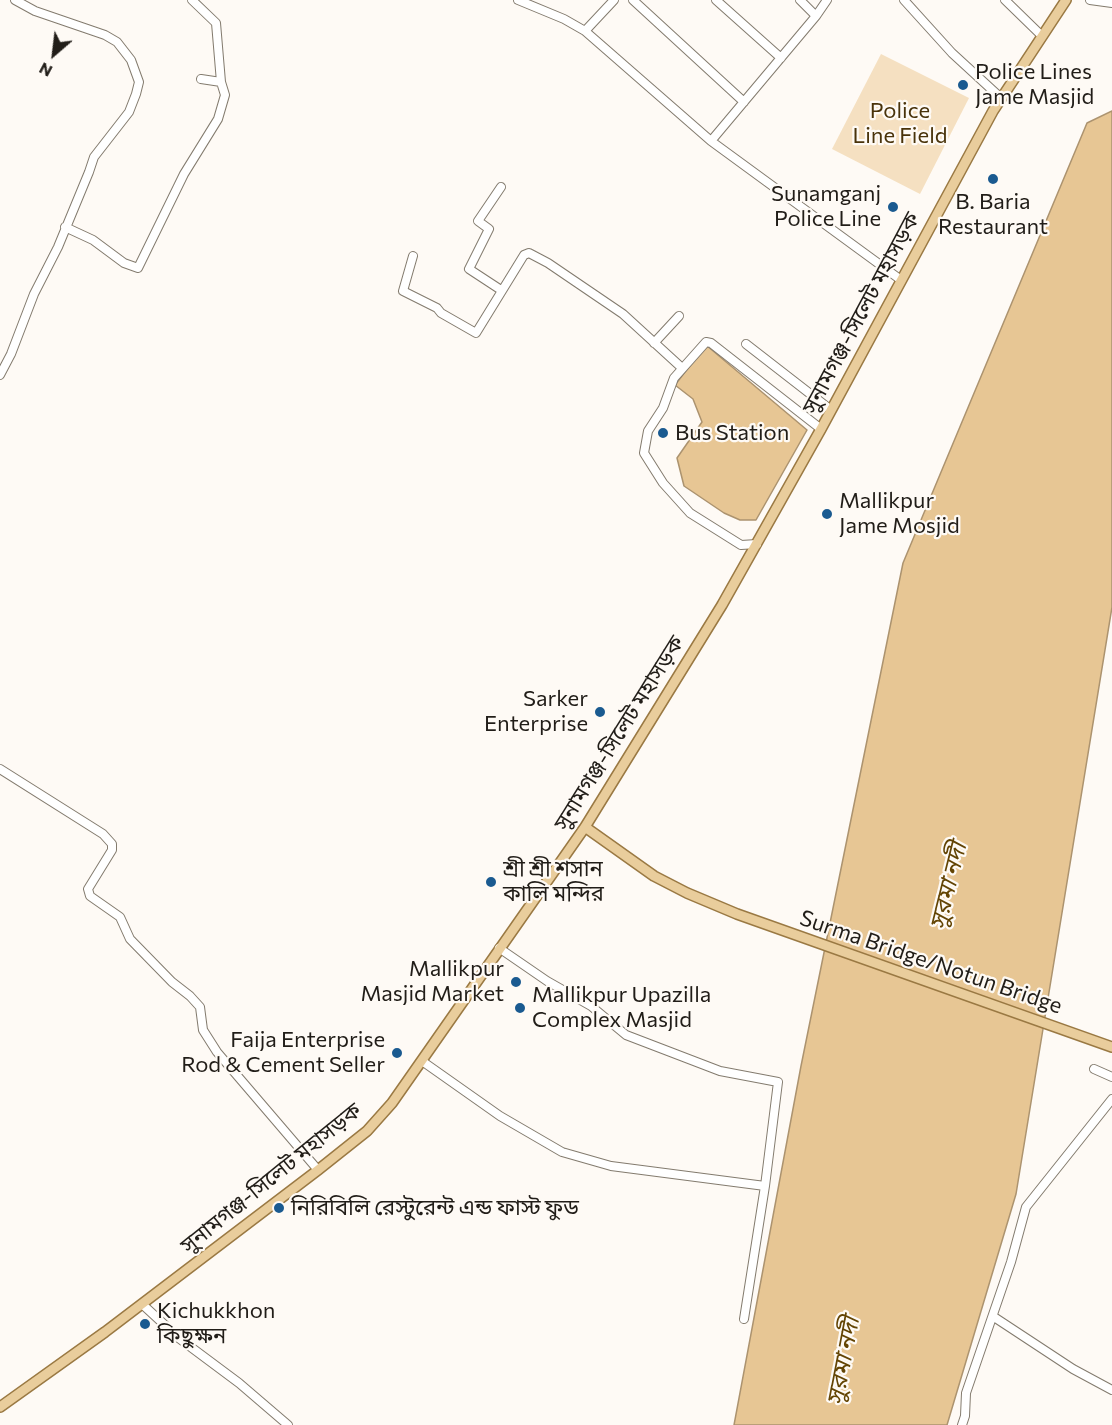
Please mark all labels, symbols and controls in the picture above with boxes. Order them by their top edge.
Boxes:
north arrow [24,24,84,84]
text: N [36,59,55,82]
place label: Police Lines Jame Masjid [975,59,1094,110]
marker: Police Lines Jame Masjid [956,78,970,92]
park label: Police Line Field [853,98,947,150]
marker: B. Baria Restaurant [986,172,1000,186]
place label: Sunamganj Police Line [771,181,881,232]
place label: B. Baria Restaurant [938,189,1048,240]
marker: Sunamganj Police Line [886,200,900,214]
street label: সুনামগঞ্জ-সিলেট মহাসড়ক [797,208,925,418]
place label: Bus Station [675,420,789,446]
marker: Bus Station [656,426,670,440]
place label: Mallikpur Jame Mosjid [839,488,960,540]
marker: Mallikpur Jame Mosjid [820,507,834,521]
street label: সুনামগঞ্জ-সিলেট মহাসড়ক [548,631,690,835]
place label: Sarker Enterprise [484,686,588,738]
marker: Sarker Enterprise [593,705,607,719]
water label: সুরমা নদী [923,839,973,933]
place label: শ্রী শ্রী শসান কালি মন্দির [503,856,604,908]
marker: শ্রী শ্রী শসান কালি মন্দির [484,875,498,889]
street label: Surma Bridge/Notun Bridge [796,905,1066,1019]
place label: Mallikpur Masjid Market [360,956,504,1008]
marker: Mallikpur Masjid Market [509,975,523,989]
place label: Mallikpur Upazilla Complex Masjid [532,982,711,1034]
marker: Mallikpur Upazilla Complex Masjid [513,1001,527,1015]
place label: Faija Enterprise Rod & Cement Seller [181,1027,385,1078]
marker: Faija Enterprise Rod & Cement Seller [390,1046,404,1060]
street label: সুনামগঞ্জ-সিলেট মহাসড়ক [175,1097,367,1259]
place label: নিরিবিলি রেস্টুরেন্ট এন্ড ফাস্ট ফুড [291,1195,579,1221]
marker: নিরিবিলি রেস্টুরেন্ট এন্ড ফাস্ট ফুড [272,1201,286,1215]
place label: Kichukkhon কিছুক্ষন [157,1298,275,1350]
water label: সুরমা নদী [820,1315,866,1407]
marker: Kichukkhon কিছুক্ষন [138,1317,152,1331]

